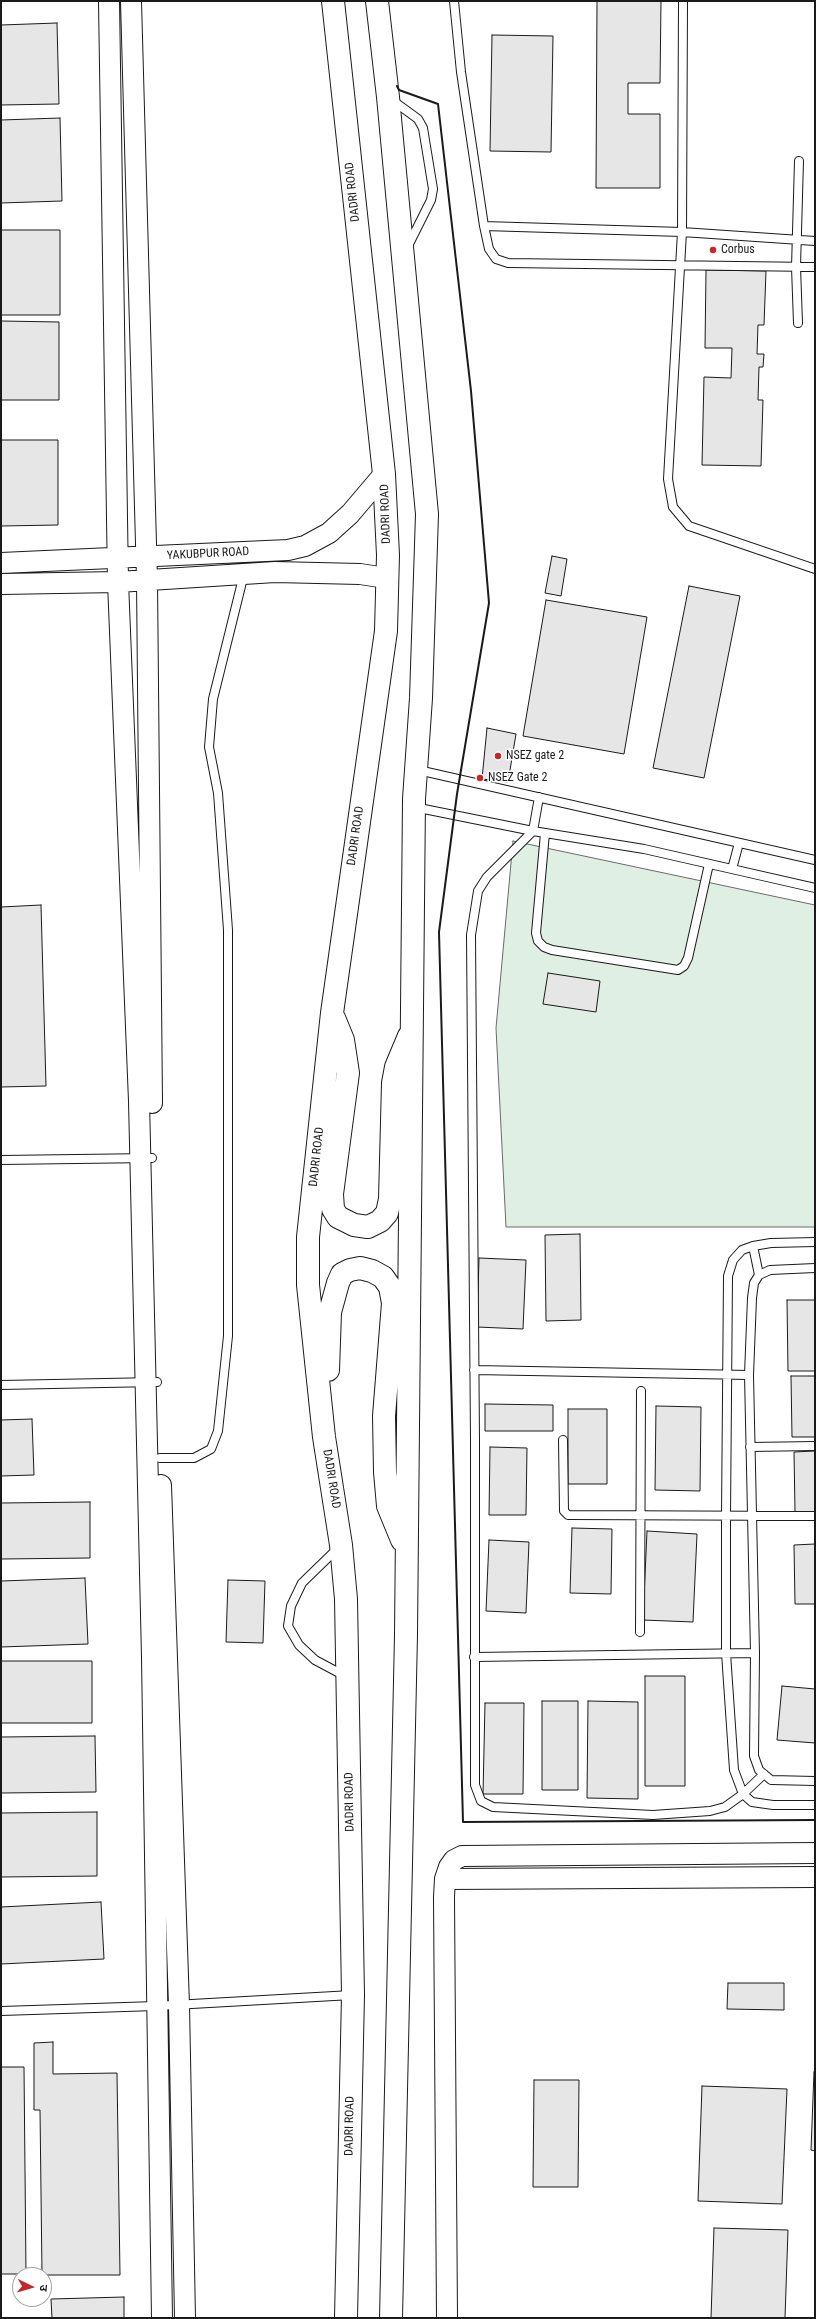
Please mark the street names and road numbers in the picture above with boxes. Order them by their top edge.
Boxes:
street label: DADRI ROAD [343,161,363,223]
street label: DADRI ROAD [378,484,394,544]
street label: YAKUBPUR ROAD [167,545,249,563]
street label: DADRI ROAD [345,805,367,867]
street label: DADRI ROAD [307,1126,327,1188]
street label: DADRI ROAD [319,1448,343,1510]
street label: DADRI ROAD [342,1772,358,1832]
street label: DADRI ROAD [342,2096,358,2156]

